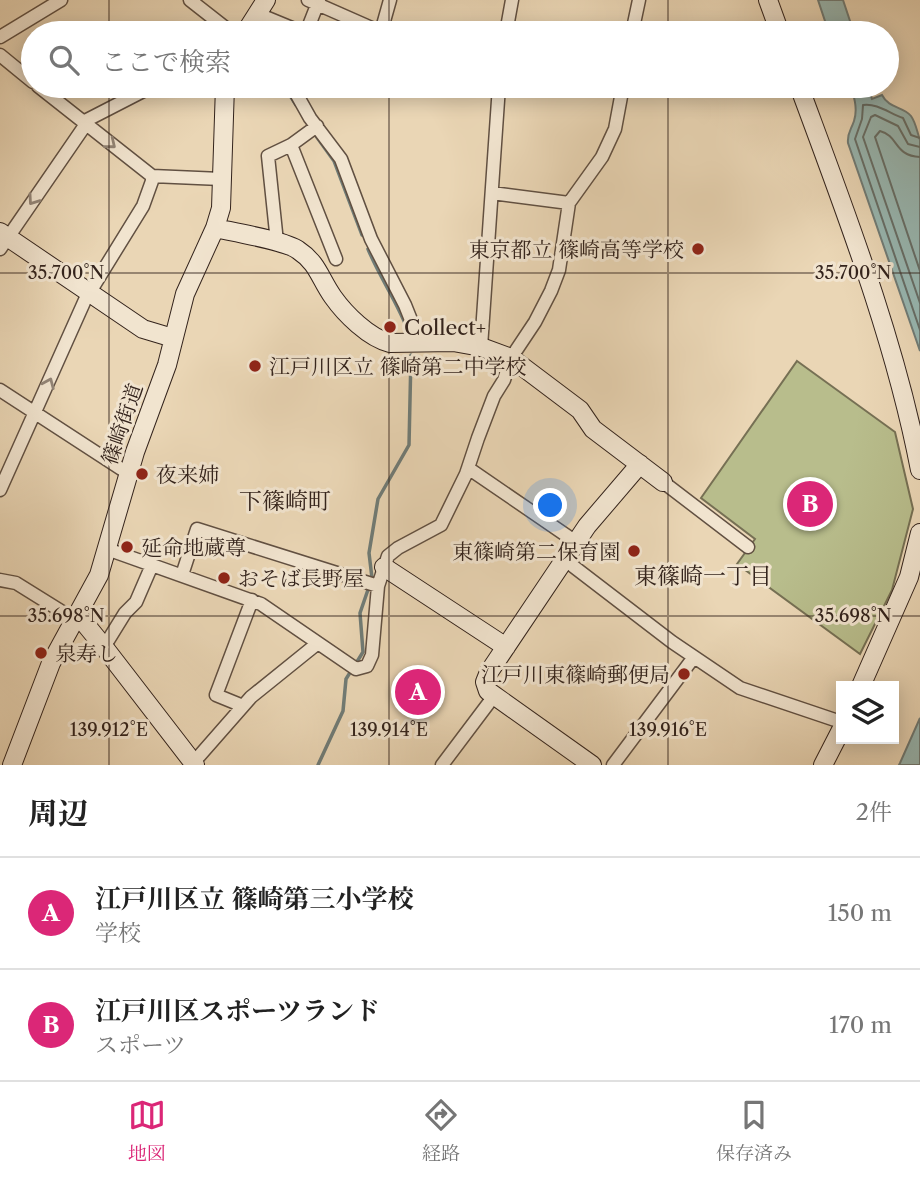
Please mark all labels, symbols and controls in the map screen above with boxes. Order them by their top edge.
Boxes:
search box [21,21,899,98]
icon: search [45,41,83,79]
text: ここで検索 [101,46,231,78]
one-way arrow [103,135,115,148]
one-way arrow [29,192,41,205]
place label: 東京都立 篠崎高等学校 [468,237,684,262]
marker: 東京都立 篠崎高等学校 [690,241,706,257]
text: 35.700°N [28,262,104,284]
text: 35.700°N [815,262,891,284]
place label: Collect+ [404,315,486,340]
marker: Collect+ [382,319,398,335]
place label: 江戸川区立 篠崎第二中学校 [269,354,527,379]
marker: 江戸川区立 篠崎第二中学校 [247,358,263,374]
one-way arrow [40,378,54,390]
street label: 篠崎街道 [97,380,147,468]
place label: 夜来姉 [156,462,219,487]
marker: 夜来姉 [134,466,150,482]
pin: B [787,478,833,530]
district label: 下篠崎町 [239,487,331,515]
your location [533,488,567,522]
place label: 延命地蔵尊 [141,535,246,560]
marker: 延命地蔵尊 [119,539,135,555]
place label: 東篠崎第二保育園 [452,539,620,564]
marker: 東篠崎第二保育園 [626,543,642,559]
district label: 東篠崎一丁目 [634,562,772,590]
place label: おそば長野屋 [238,566,364,591]
marker: おそば長野屋 [216,570,232,586]
text: 35.698°N [27,605,105,627]
text: 35.698°N [814,605,892,627]
place label: 泉寿し [55,641,118,666]
marker: 泉寿し [33,645,49,661]
place label: 江戸川東篠崎郵便局 [481,662,670,687]
pin: A [395,666,441,718]
marker: 江戸川東篠崎郵便局 [676,666,692,682]
map controls [836,681,899,744]
button: layers [836,681,899,744]
text: 139.912°E [70,719,148,741]
text: 139.914°E [350,719,428,741]
text: 139.916°E [629,719,707,741]
text: 周辺 [28,795,88,832]
text: 2件 [856,798,892,826]
text: 江戸川区立 篠崎第三小学校 [95,883,414,915]
text: A [42,899,60,927]
text: 150 m [828,899,892,927]
text: 学校 [95,919,141,947]
text: 江戸川区スポーツランド [95,995,380,1027]
text: B [42,1011,60,1039]
text: 170 m [829,1011,892,1039]
text: スポーツ [95,1031,186,1059]
tab: 地図 [128,1096,166,1165]
tab: 経路 [422,1096,460,1165]
tab: 保存済み [716,1096,792,1165]

